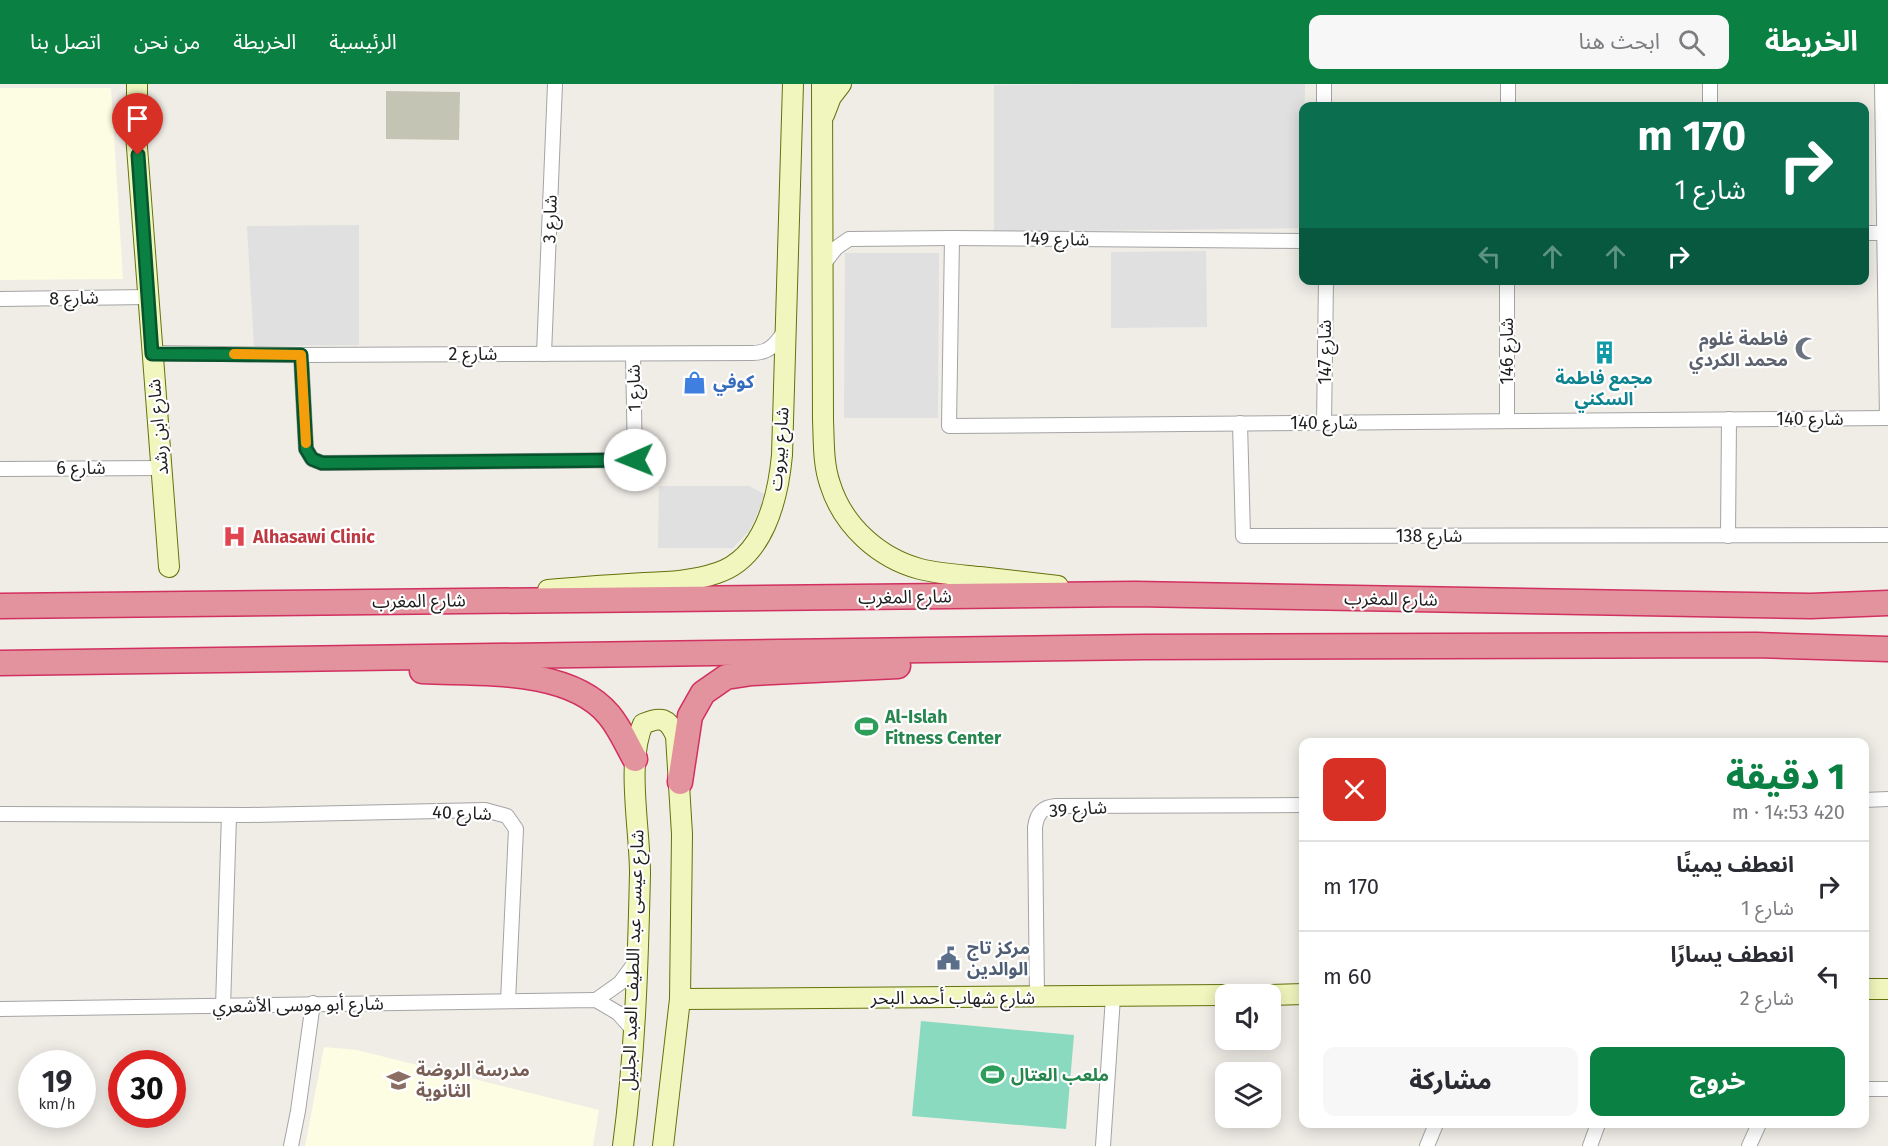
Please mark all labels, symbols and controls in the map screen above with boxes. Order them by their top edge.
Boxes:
search box [1309,15,1729,69]
text: الخريطة [1765,25,1858,58]
icon: search [1675,26,1708,59]
text: ابحث هنا [1578,28,1660,55]
text: اتصل بنا [30,29,101,55]
text: من نحن [134,29,200,55]
text: الخريطة [233,29,296,55]
text: الرئيسية [329,29,397,55]
pin [112,93,163,155]
icon: arrive [121,102,154,135]
text: 170 m [1637,111,1746,161]
icon: right [1767,126,1845,204]
text: شارع 1 [1675,174,1746,206]
street label: شارع 3 [538,194,565,244]
street label: شارع 149 [1023,227,1089,254]
icon: left [1473,240,1506,273]
icon: ahead [1536,240,1569,273]
icon: ahead [1599,240,1632,273]
icon: right [1662,240,1695,273]
street label: شارع 8 [49,287,99,312]
street label: شارع 146 [1496,318,1521,384]
street label: شارع 147 [1314,320,1339,384]
place label: فاطمة غلوم محمد الكردي [1689,328,1788,374]
mosque icon: فاطمة غلوم محمد الكردي [1793,336,1819,362]
building icon: مجمع فاطمة السكني [1591,339,1617,365]
street label: شارع 2 [449,343,497,368]
street label: شارع 1 [623,364,648,412]
place label: مجمع فاطمة السكني [1555,367,1653,413]
shop icon: كوفي [682,369,708,395]
place label: كوفي [713,371,755,396]
street label: شارع ابن رشد [143,378,176,476]
street label: شارع بيروت [764,406,797,492]
street label: شارع 140 [1776,408,1844,433]
street label: شارع 140 [1290,412,1358,437]
position arrow [603,428,667,492]
street label: شارع 6 [56,457,106,482]
hospital icon: Alhasawi Clinic [222,524,248,550]
street label: شارع 138 [1396,525,1462,550]
place label: Alhasawi Clinic [252,526,375,548]
street label: شارع المغرب [858,585,952,612]
street label: شارع المغرب [1344,587,1438,614]
street label: شارع المغرب [372,589,466,616]
place label: Al-Islah Fitness Center [884,706,1002,749]
sports icon: Al-Islah Fitness Center [854,714,880,740]
text: 1 دقيقة [1726,755,1845,799]
button: close [1323,758,1386,821]
street label: شارع 39 [1048,796,1108,825]
text: 420 m · 14:53 [1732,800,1845,824]
street label: شارع 40 [432,801,492,828]
street label: شارع عيسى عبد اللطيف العبد الجليل [617,829,652,1091]
text: انعطف يمينًا [1676,851,1794,878]
icon: right [1812,870,1845,903]
text: 170 m [1323,873,1379,900]
text: شارع 1 [1741,896,1794,920]
place label: مركز تاج الوالدين [967,937,1030,980]
text: انعطف يسارًا [1671,941,1794,968]
public building icon: مركز تاج الوالدين [936,945,962,971]
icon: left [1812,960,1845,993]
text: 60 m [1323,963,1372,990]
map controls [1215,984,1281,1128]
button: sound [1215,984,1281,1050]
text: شارع 2 [1740,986,1794,1010]
street label: شارع شهاب أحمد البحر [870,987,1035,1012]
street label: شارع أبو موسى الأشعري [212,992,384,1020]
button: مشاركة [1323,1047,1578,1116]
button: خروج [1590,1047,1845,1116]
speed limit sign: 30 [108,1050,186,1128]
place label: مدرسة الروضة الثانوية [416,1059,530,1102]
sports icon: ملعب العتال [980,1062,1006,1088]
button: layers [1215,1062,1281,1128]
text: 19 [42,1064,72,1100]
place label: ملعب العتال [1011,1064,1109,1086]
school or university icon: مدرسة الروضة الثانوية [385,1067,411,1093]
text: km/h [38,1095,76,1113]

